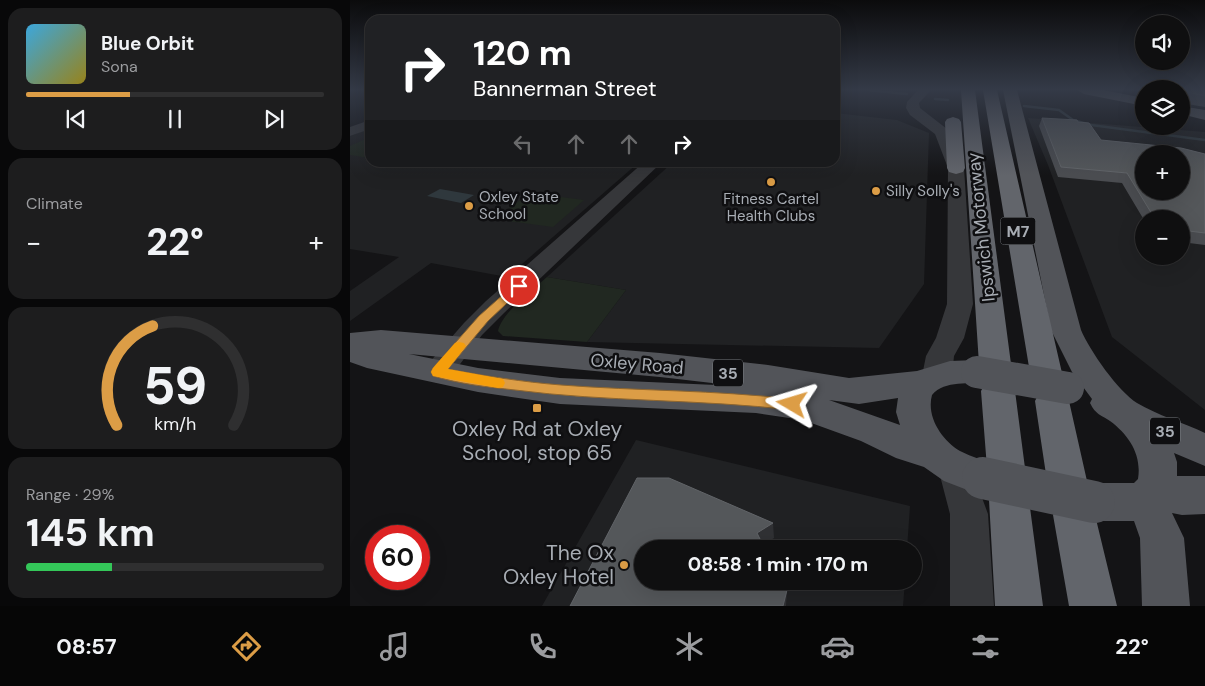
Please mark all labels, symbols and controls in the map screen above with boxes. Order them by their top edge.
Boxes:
map controls [1135,15,1190,265]
button: sound [1135,15,1190,70]
text: 120 m [473,30,572,76]
text: Blue Orbit [101,31,194,56]
icon: right [390,35,455,100]
text: Sona [101,56,138,77]
text: Bannerman Street [473,74,657,103]
button: layers [1135,80,1190,135]
icon: previous [62,105,90,133]
icon: pause [161,105,189,133]
icon: next [260,105,288,133]
icon: left [509,130,537,158]
icon: ahead [562,130,590,158]
icon: ahead [615,130,643,158]
icon: right [668,130,696,158]
button: + [1135,145,1190,200]
street label: Ipswich Motorway [961,151,1001,303]
marker: Fitness Cartel Health Clubs [765,176,777,188]
place label: Silly Solly's [886,181,960,201]
marker: Silly Solly's [870,185,882,197]
place label: Oxley State School [479,187,559,224]
place label: Fitness Cartel Health Clubs [723,189,819,226]
text: Climate [26,193,83,214]
marker: Oxley State School [463,200,475,212]
button: − [1135,210,1190,265]
text: 22° [146,217,204,267]
road number: M7 [1000,218,1036,245]
text: − [26,224,41,261]
text: + [309,224,324,261]
pin [498,265,540,307]
icon: arrive [505,272,533,300]
street label: Oxley Road [589,348,685,380]
text: 59 [143,352,207,420]
road number: 35 [713,359,743,386]
position arrow [765,377,817,429]
marker: Oxley Rd at Oxley School, stop 65 [531,402,543,414]
text: km/h [154,412,196,436]
place label: Oxley Rd at Oxley School, stop 65 [452,415,622,467]
road number: 35 [1150,418,1180,444]
text: Range · 29% [26,484,114,505]
text: 145 km [26,508,155,558]
speed limit sign: 60 [365,525,430,590]
place label: The Ox Oxley Hotel [503,539,614,591]
text: 08:58 · 1 min · 170 m [688,552,868,577]
marker: The Ox Oxley Hotel [618,559,630,571]
icon: directions [229,629,264,664]
icon: music [377,629,412,664]
icon: phone [525,629,560,664]
icon: climate [672,629,707,664]
icon: car [820,629,855,664]
icon: filters [968,629,1003,664]
text: 08:57 [56,632,117,661]
text: 22° [1115,632,1149,661]

